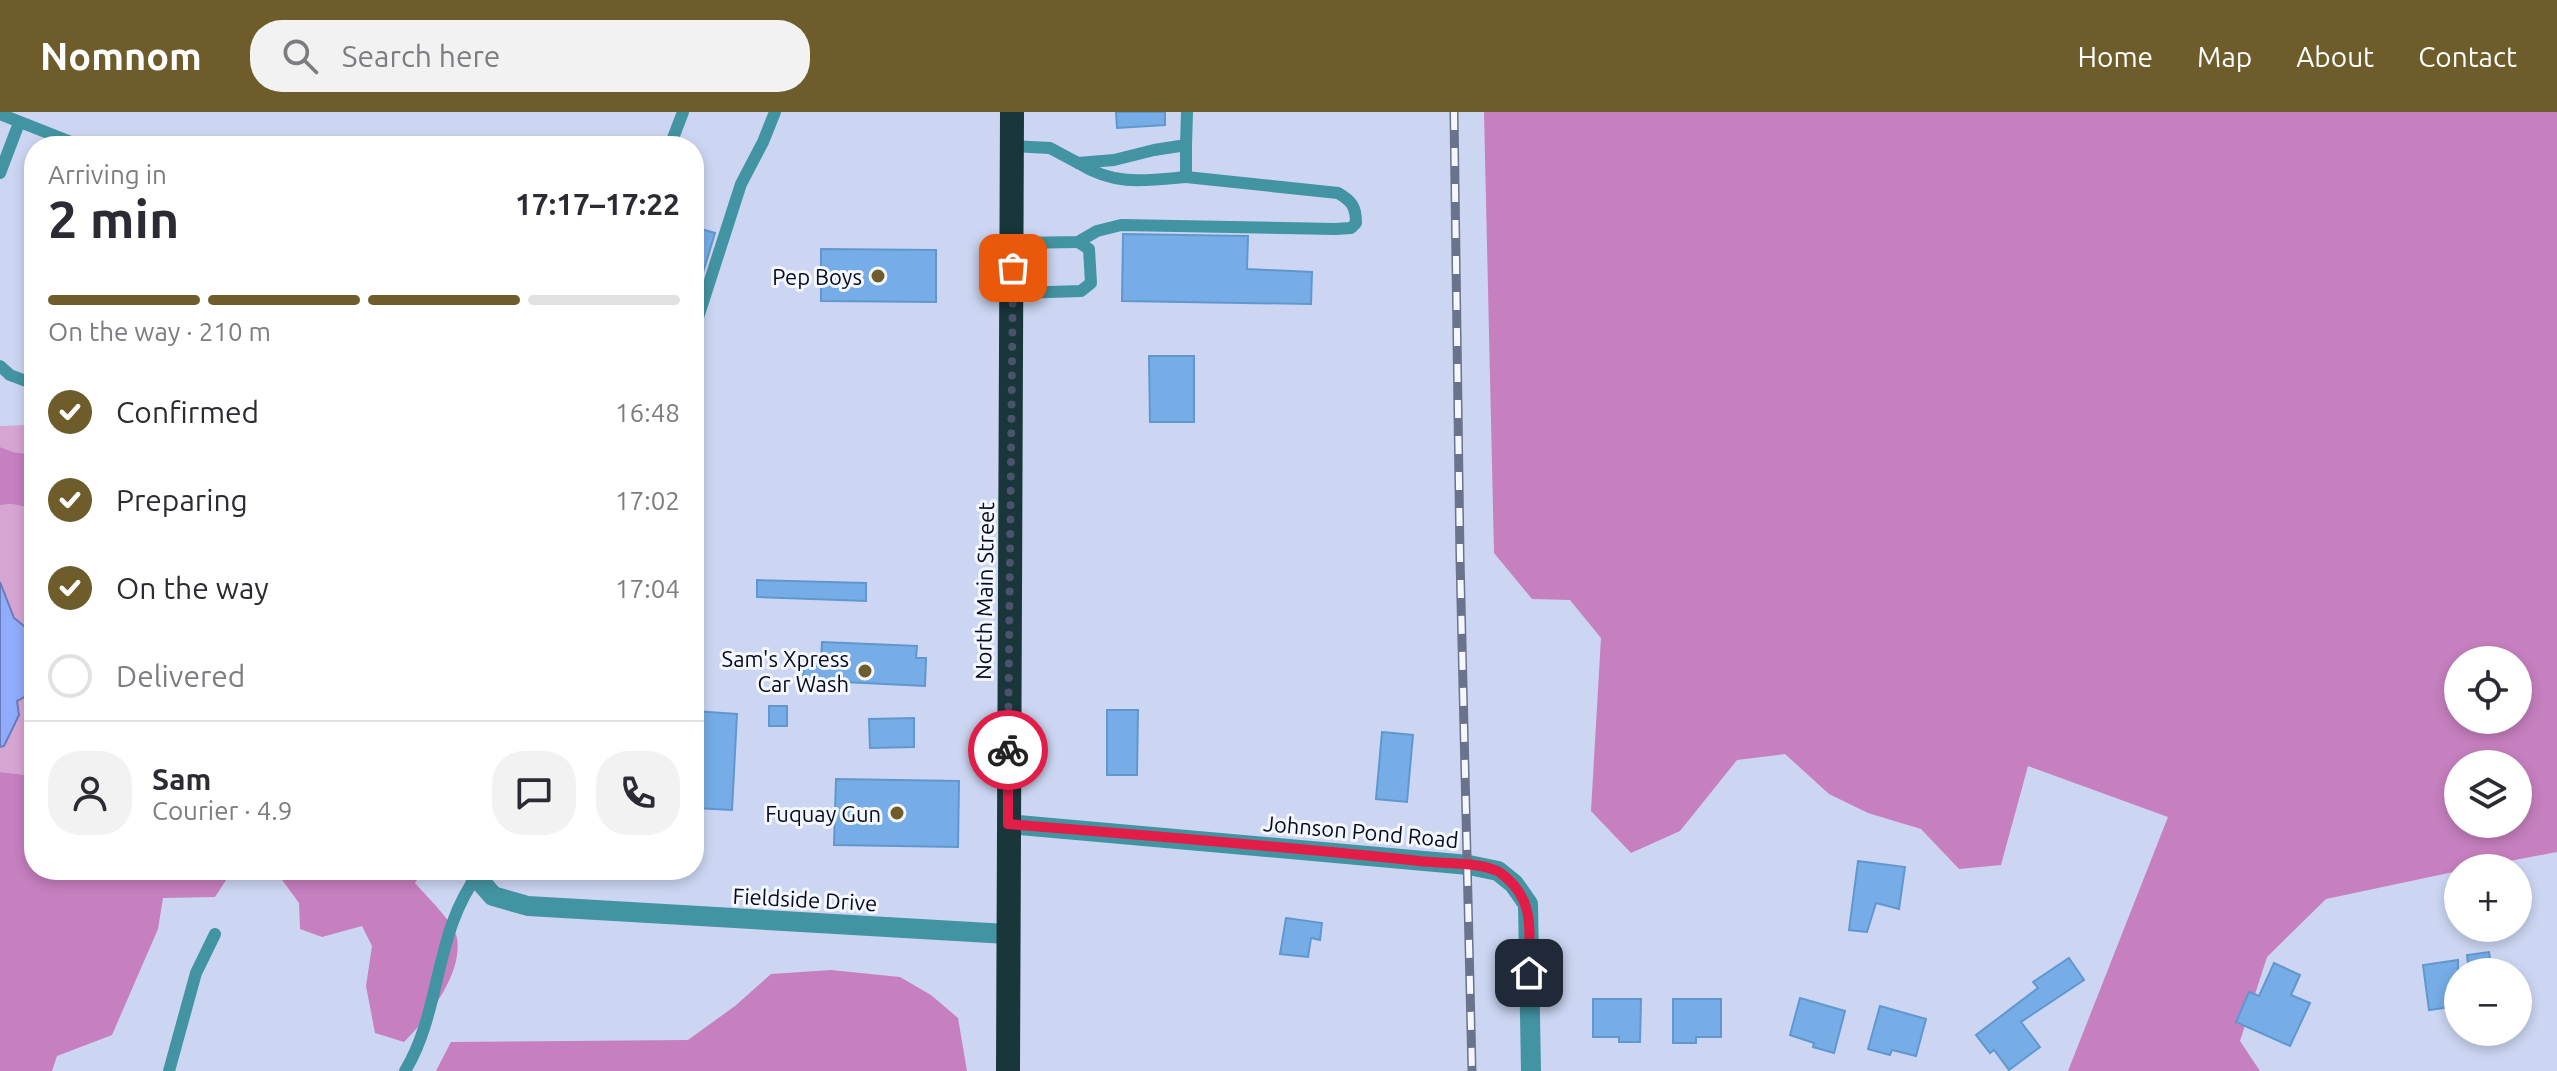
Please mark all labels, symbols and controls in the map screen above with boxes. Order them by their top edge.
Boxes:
search box [250,20,810,92]
icon: search [278,34,322,78]
text: Nomnom [40,35,202,77]
text: Search here [342,39,500,73]
text: Home [2078,41,2153,72]
text: Map [2197,41,2252,72]
text: About [2296,41,2374,72]
text: Contact [2418,41,2517,72]
text: Arriving in [48,160,167,189]
text: 17:17–17:22 [515,187,680,221]
text: 2 min [48,190,179,248]
pin [979,234,1047,302]
icon: bag [991,246,1035,290]
place label: Pep Boys [772,264,862,289]
marker: Pep Boys [869,267,887,285]
text: On the way · 210 m [48,317,271,346]
icon: check [48,390,92,434]
text: Confirmed [116,395,259,429]
text: 16:48 [615,398,680,427]
icon: check [48,478,92,522]
text: Preparing [116,483,248,517]
text: 17:02 [615,486,680,515]
street label: North Main Street [970,501,998,680]
icon: check [48,566,92,610]
text: On the way [116,571,269,605]
text: 17:04 [615,574,680,603]
place label: Sam's Xpress Car Wash [722,646,849,696]
map controls [2444,646,2532,1046]
button: locate [2444,646,2532,734]
text: Delivered [116,659,245,693]
marker: Sam's Xpress Car Wash [856,662,874,680]
courier [968,710,1048,790]
icon: bike [986,728,1030,772]
button: layers [2444,750,2532,838]
button: person [48,751,132,835]
button: chat [492,751,576,835]
button: phone [596,751,680,835]
text: Sam [152,762,211,796]
text: Courier · 4.9 [152,796,292,825]
place label: Fuquay Gun [765,801,881,826]
marker: Fuquay Gun [888,804,906,822]
street label: Johnson Pond Road [1262,810,1460,852]
button: + [2444,854,2532,942]
street label: Fieldside Drive [732,883,878,915]
pin [1495,939,1563,1007]
icon: home [1507,951,1551,995]
button: − [2444,958,2532,1046]

